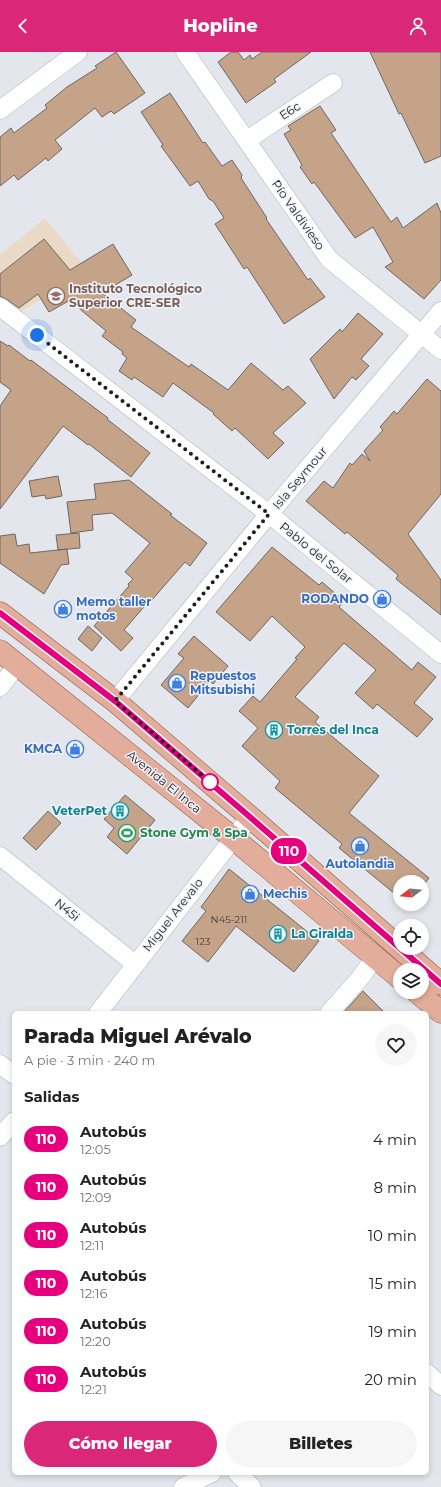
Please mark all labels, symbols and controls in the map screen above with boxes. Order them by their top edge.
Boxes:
icon: back [12,15,34,37]
text: Hopline [183,15,258,37]
icon: person [407,15,429,37]
street label: E6c [276,98,303,123]
street label: Pío Valdivieso [269,177,328,253]
place label: Instituto Tecnológico Superior CRE-SER [69,281,202,310]
school or university icon: Instituto Tecnológico Superior CRE-SER [46,286,66,306]
your location [27,325,47,345]
street label: Isla Seymour [269,443,330,512]
street label: Pablo del Solar [277,519,356,587]
shop icon: RODANDO [372,589,392,609]
place label: RODANDO [301,591,369,606]
place label: Memo taller motos [76,594,151,623]
shop icon: Memo taller motos [53,599,73,619]
place label: Repuestos Mitsubishi [190,668,257,697]
shop icon: Repuestos Mitsubishi [167,673,187,693]
building icon: Torres del Inca [264,720,284,740]
place label: Torres del Inca [287,722,379,737]
shop icon: KMCA [65,739,85,759]
place label: KMCA [24,741,63,756]
street label: Avenida El Inca [124,747,205,816]
unlabelled marker [201,773,219,791]
building icon: VeterPet [110,801,130,821]
place label: VeterPet [51,803,108,818]
sports icon: Stone Gym & Spa [117,823,137,843]
place label: Stone Gym & Spa [140,825,248,840]
shop icon: Autolandia [350,836,370,856]
line badge: 110 [266,838,312,864]
text: 110 [279,842,299,860]
place label: Autolandia [325,856,394,871]
street label: Miguel Arevalo [139,875,206,954]
north arrow [393,875,429,911]
map controls [393,875,429,999]
shop icon: Mechis [240,884,260,904]
place label: Mechis [263,886,308,901]
street label: N45i [52,895,83,924]
house number: N45-211 [211,913,247,926]
button: locate [393,919,429,955]
building icon: La Giralda [268,924,288,944]
place label: La Giralda [291,926,353,941]
house number: 123 [196,935,211,948]
button: layers [393,963,429,999]
button: heart [375,1024,417,1066]
text: Parada Miguel Arévalo [24,1025,252,1048]
text: A pie · 3 min · 240 m [24,1052,155,1068]
text: Salidas [24,1087,79,1106]
text: Autobús [80,1122,146,1141]
text: 110 [36,1130,56,1148]
text: 4 min [373,1130,417,1149]
text: 12:05 [80,1141,111,1157]
text: Autobús [80,1170,146,1189]
text: 110 [36,1178,56,1196]
text: 8 min [373,1178,417,1197]
text: 12:09 [80,1189,111,1205]
text: Autobús [80,1218,146,1237]
text: 110 [36,1226,56,1244]
text: 10 min [368,1226,417,1245]
text: 12:11 [80,1237,104,1253]
text: Autobús [80,1266,146,1285]
text: 110 [36,1274,56,1292]
text: 15 min [369,1274,417,1293]
text: 12:16 [80,1285,107,1301]
text: Autobús [80,1314,146,1333]
text: 110 [36,1322,56,1340]
text: 19 min [368,1322,417,1341]
text: 12:20 [80,1333,111,1349]
text: Autobús [80,1362,146,1381]
text: 110 [36,1370,56,1388]
text: 20 min [365,1370,417,1389]
text: 12:21 [80,1381,107,1397]
button: Cómo llegar [24,1421,217,1467]
button: Billetes [225,1421,417,1467]

